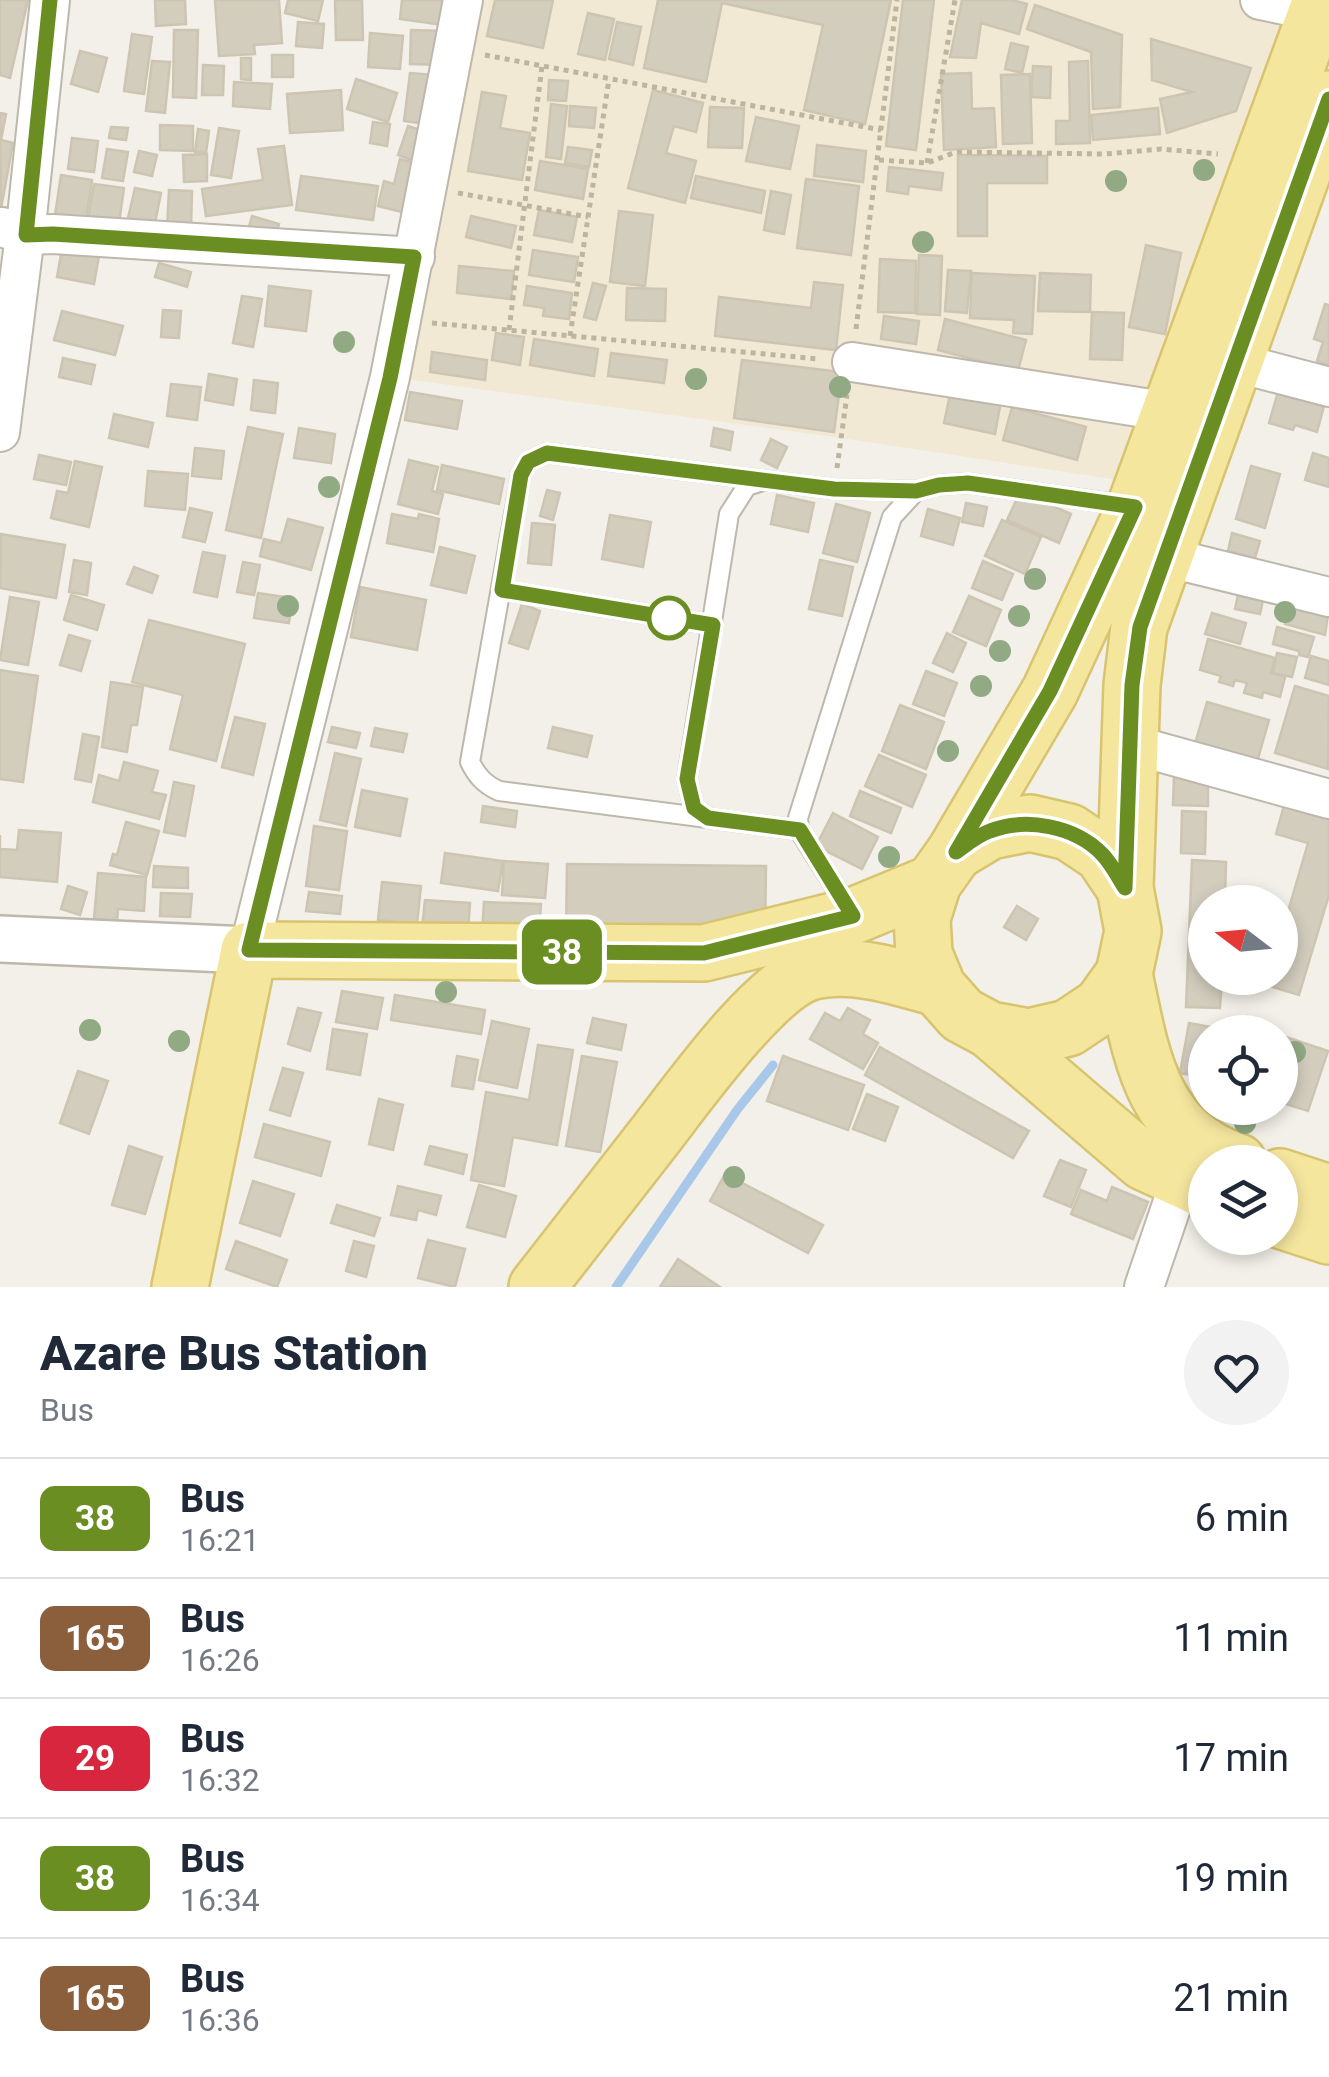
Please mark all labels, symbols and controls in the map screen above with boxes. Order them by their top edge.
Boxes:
unlabelled marker [648,597,690,639]
north arrow [1188,885,1298,995]
map controls [1188,885,1298,1255]
line badge: 38 [517,920,607,984]
text: 38 [542,932,582,973]
button: locate [1188,1015,1298,1125]
button: layers [1188,1145,1298,1255]
button: heart [1184,1320,1289,1425]
text: Azare Bus Station [40,1325,428,1382]
text: Bus [40,1391,94,1429]
text: Bus [180,1477,245,1521]
text: 6 min [1195,1496,1289,1540]
text: 38 [75,1498,115,1539]
text: 16:21 [180,1521,260,1559]
text: Bus [180,1597,245,1641]
text: 11 min [1173,1616,1289,1660]
text: 165 [65,1618,125,1659]
text: 16:26 [180,1641,260,1679]
text: Bus [180,1717,245,1761]
text: 17 min [1173,1736,1289,1780]
text: 29 [75,1738,115,1779]
text: 16:32 [180,1761,260,1799]
text: Bus [180,1837,245,1881]
text: 19 min [1173,1856,1289,1900]
text: 38 [75,1858,115,1899]
text: 16:34 [180,1881,260,1919]
text: Bus [180,1957,245,2001]
text: 21 min [1173,1976,1289,2020]
text: 165 [65,1978,125,2019]
text: 16:36 [180,2001,260,2039]

